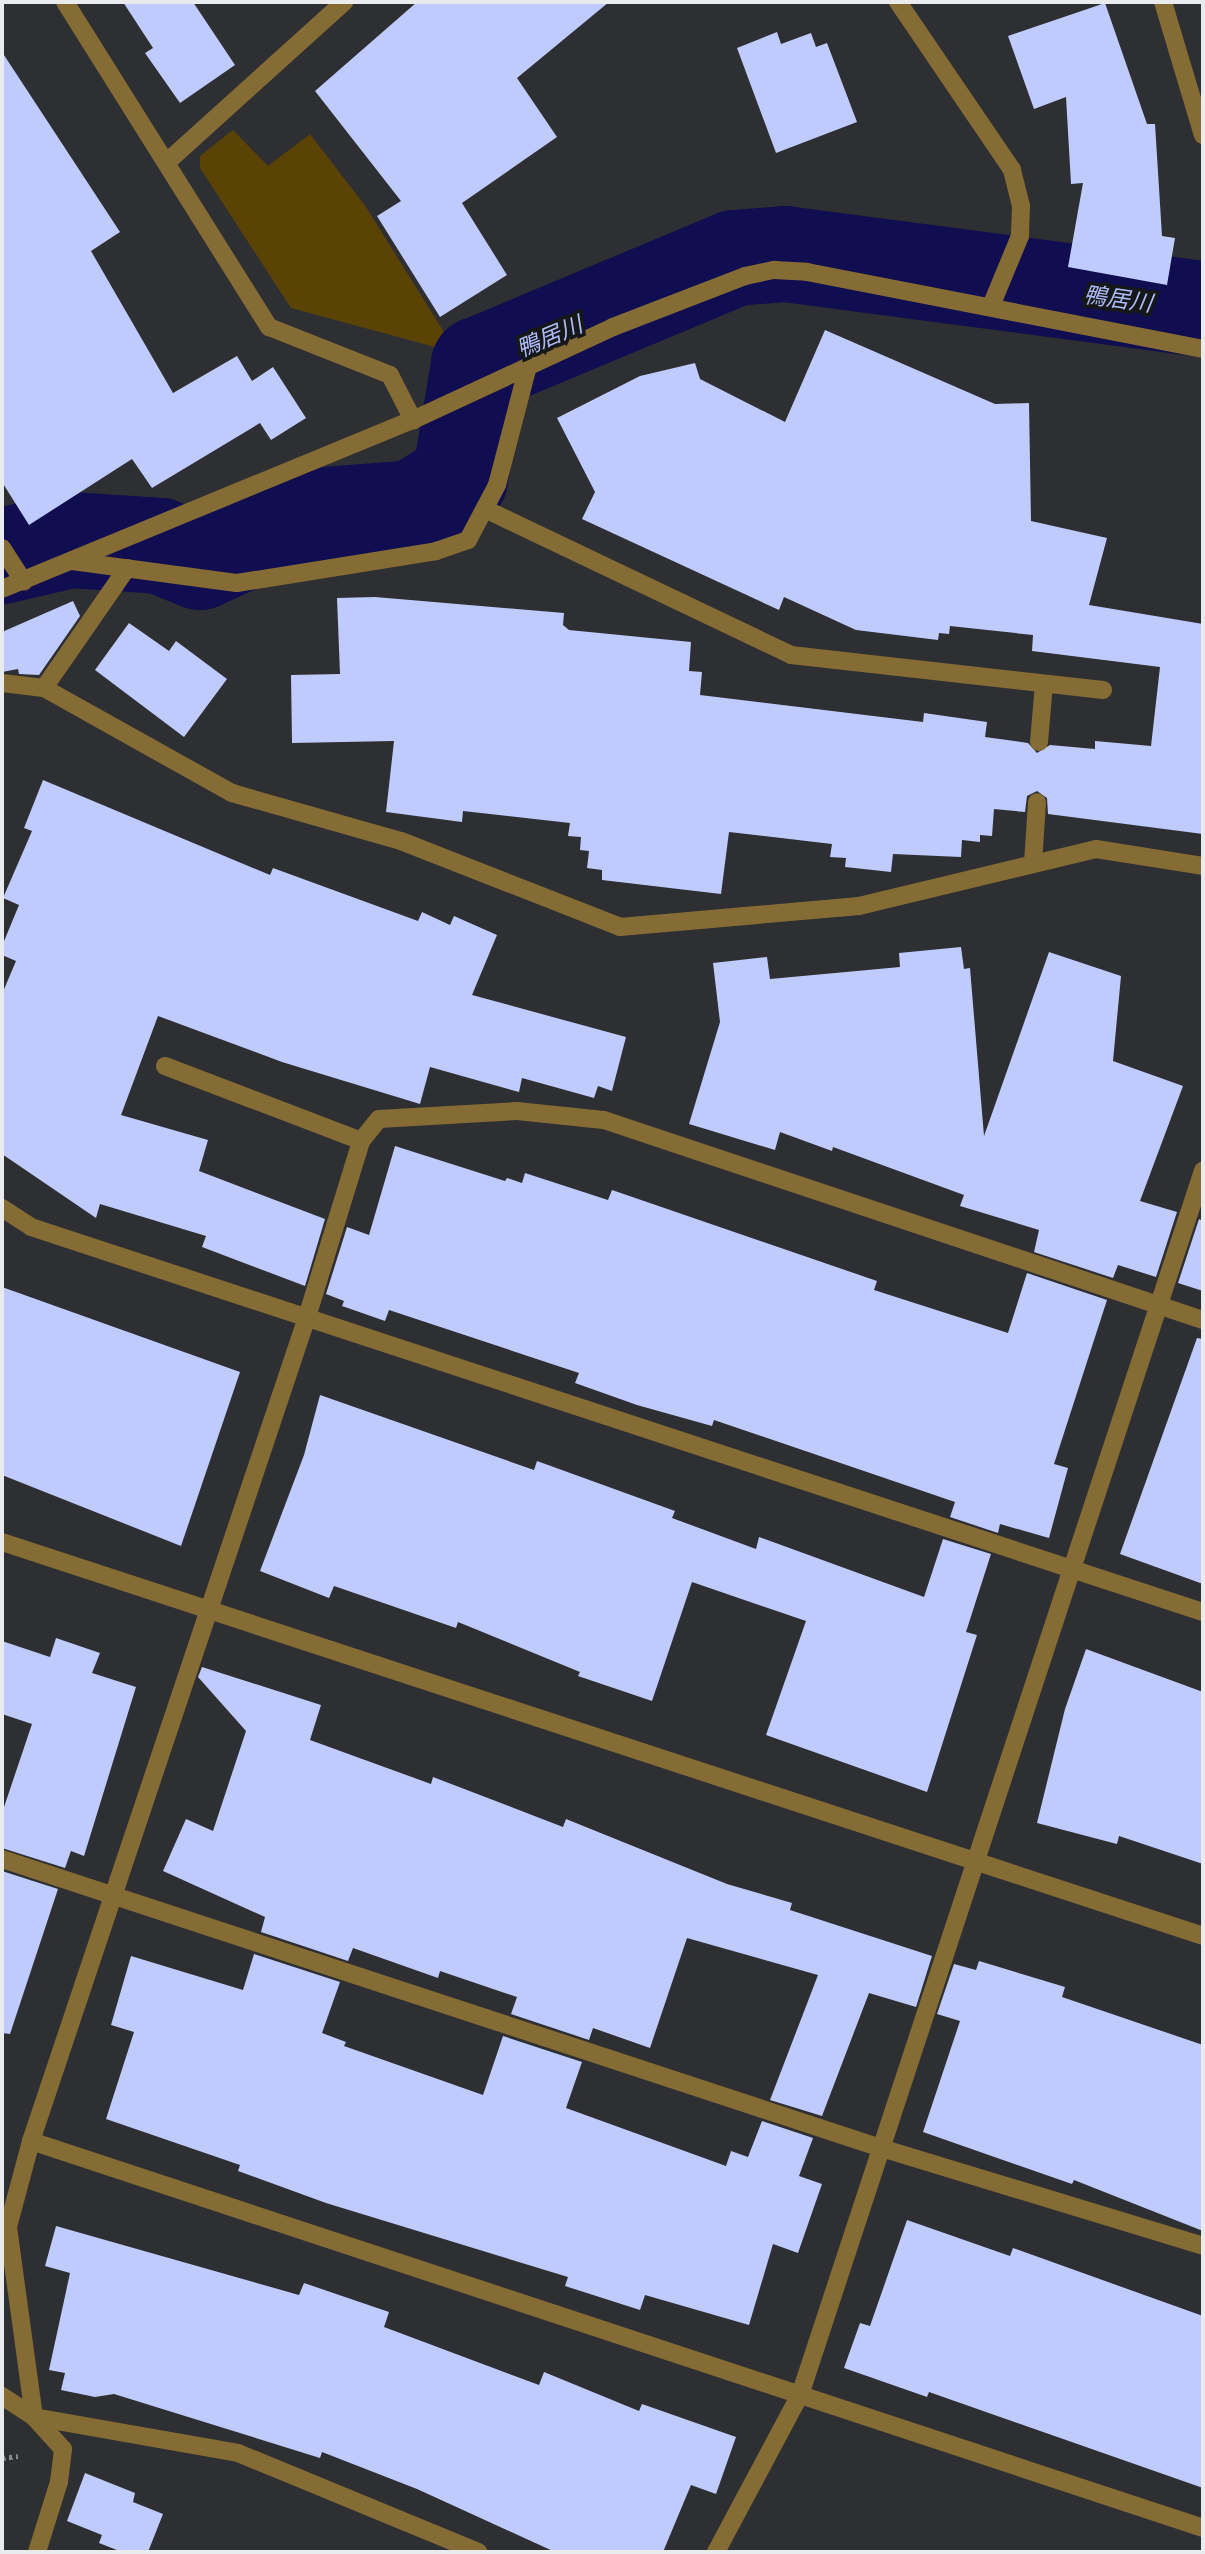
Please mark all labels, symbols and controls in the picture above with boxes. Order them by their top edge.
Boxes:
water label: 鴨居川 [1082,280,1154,316]
water label: 鴨居川 [512,310,586,362]

